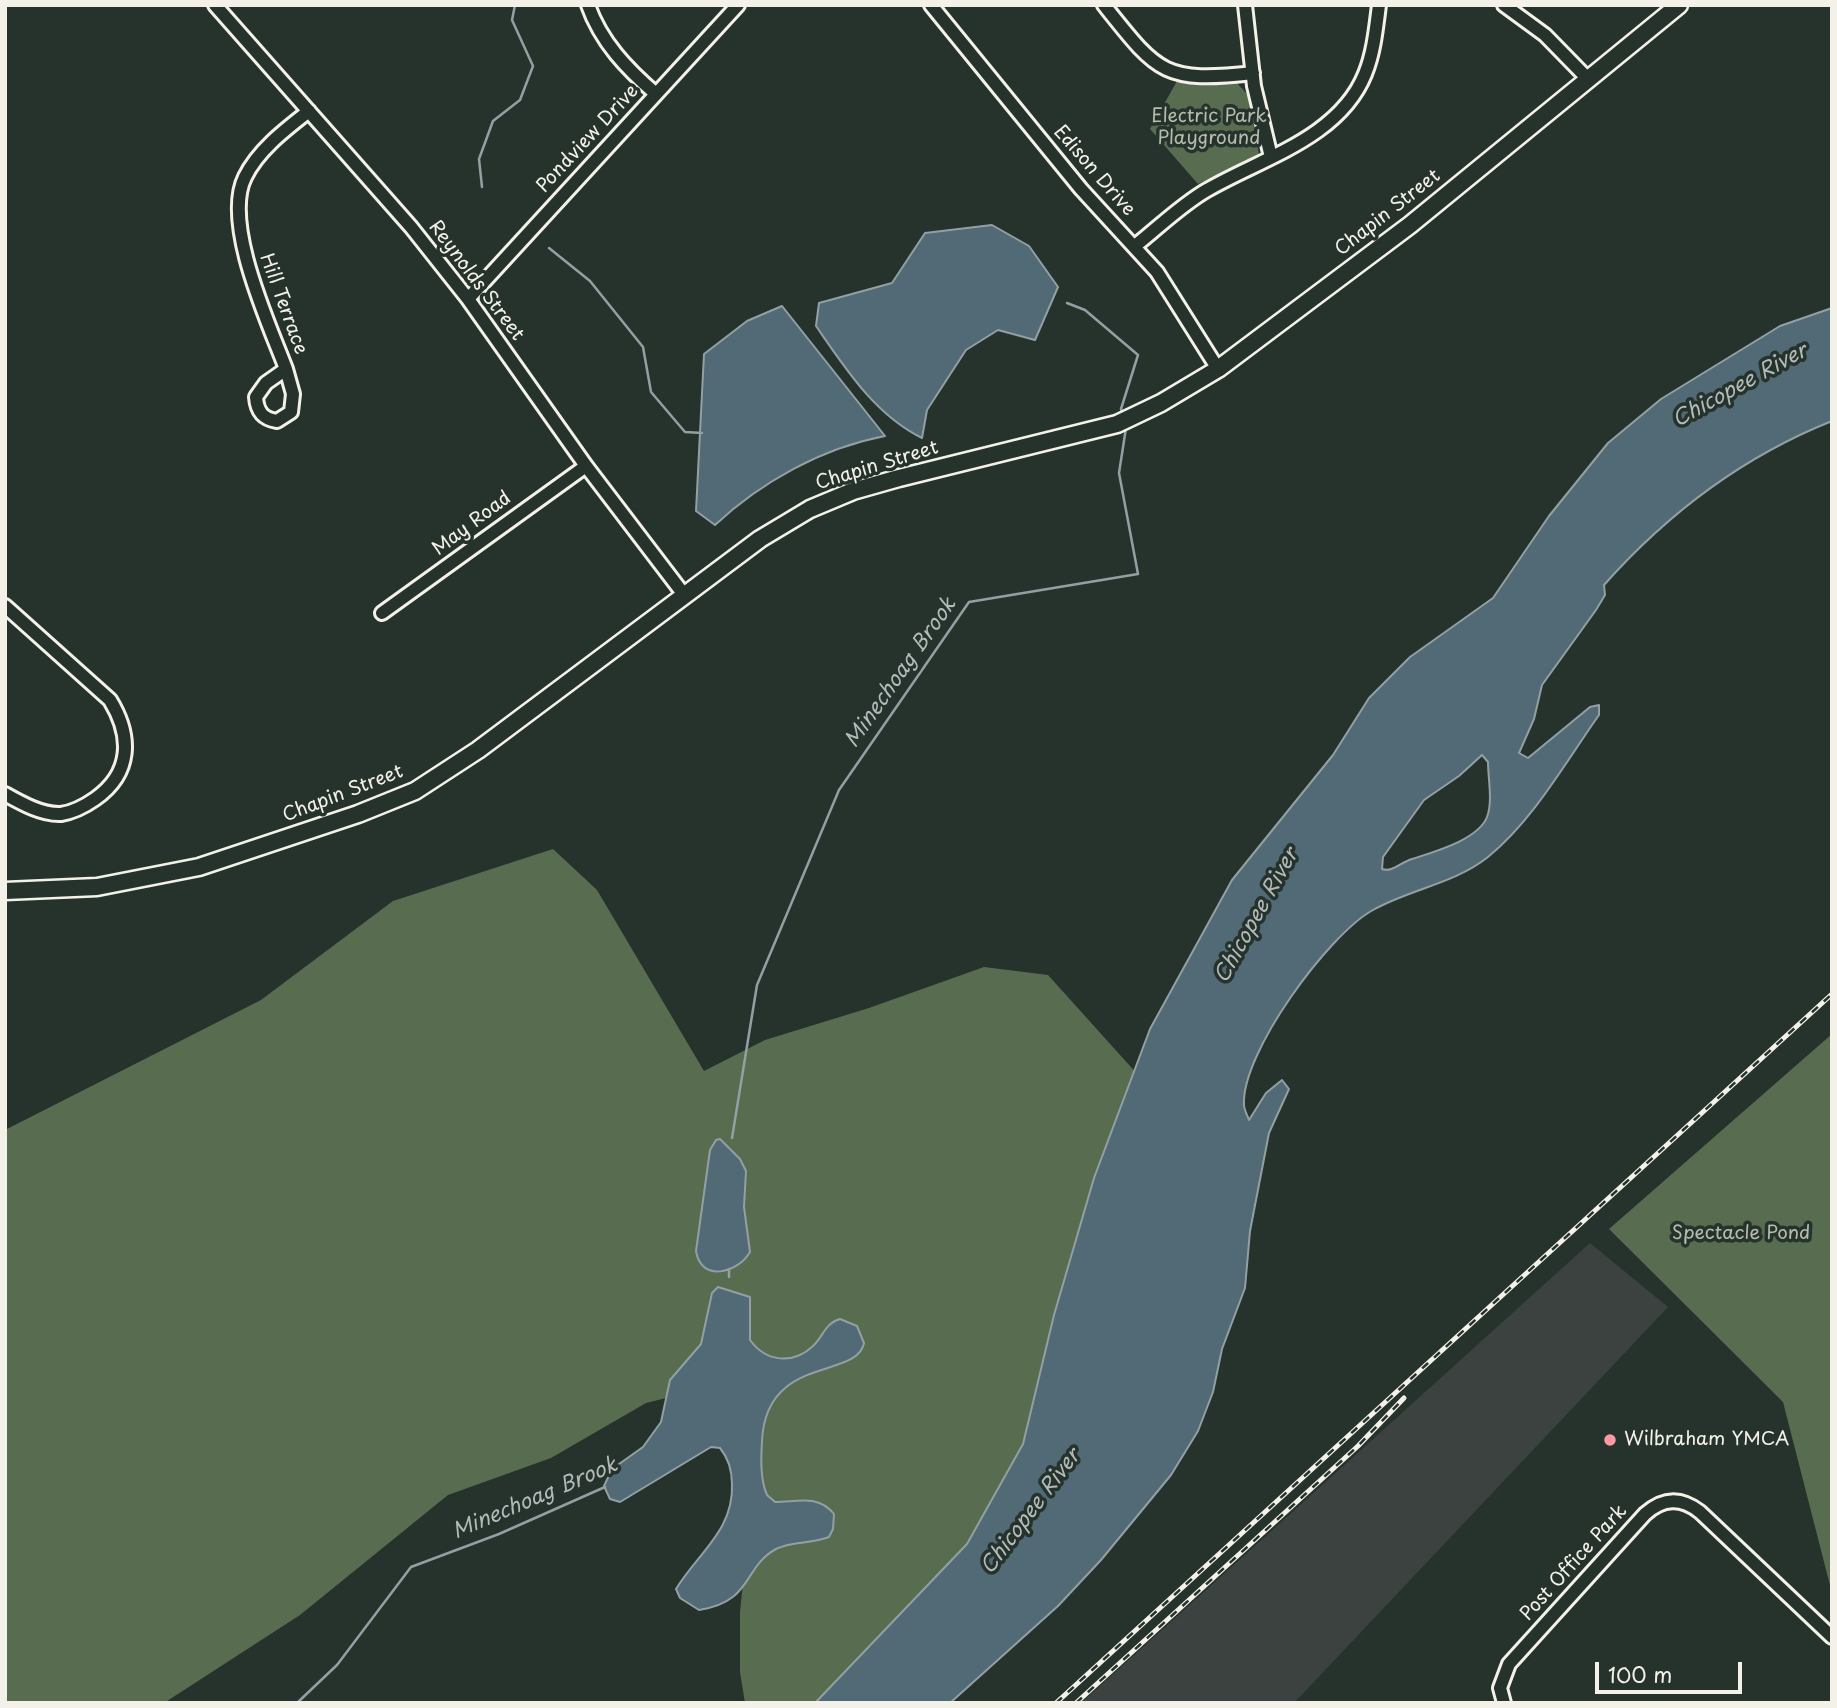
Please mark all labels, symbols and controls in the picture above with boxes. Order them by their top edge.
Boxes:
street label: Pondview Drive [532,80,644,198]
park label: Electric Park Playground [1151,106,1267,150]
street label: Edison Drive [1048,121,1140,221]
street label: Chapin Street [1331,165,1445,261]
street label: Reynolds Street [423,217,529,345]
street label: Hill Terrace [254,251,312,357]
water label: Chicopee River [1668,339,1812,433]
street label: Chapin Street [813,436,941,496]
street label: May Road [428,487,516,561]
water label: Minechoag Brook [840,593,962,753]
street label: Chapin Street [279,761,407,827]
water label: Chicopee River [1210,844,1304,988]
park label: Spectacle Pond [1672,1223,1810,1245]
place label: Wilbraham YMCA [1624,1429,1789,1451]
marker: Wilbraham YMCA [1602,1432,1618,1448]
water label: Chicopee River [976,1445,1086,1579]
water label: Minechoag Brook [449,1453,621,1545]
street label: Post Office Park [1516,1500,1632,1626]
scale bar [1599,1648,1746,1692]
text: 100 m [1608,1658,1672,1690]

